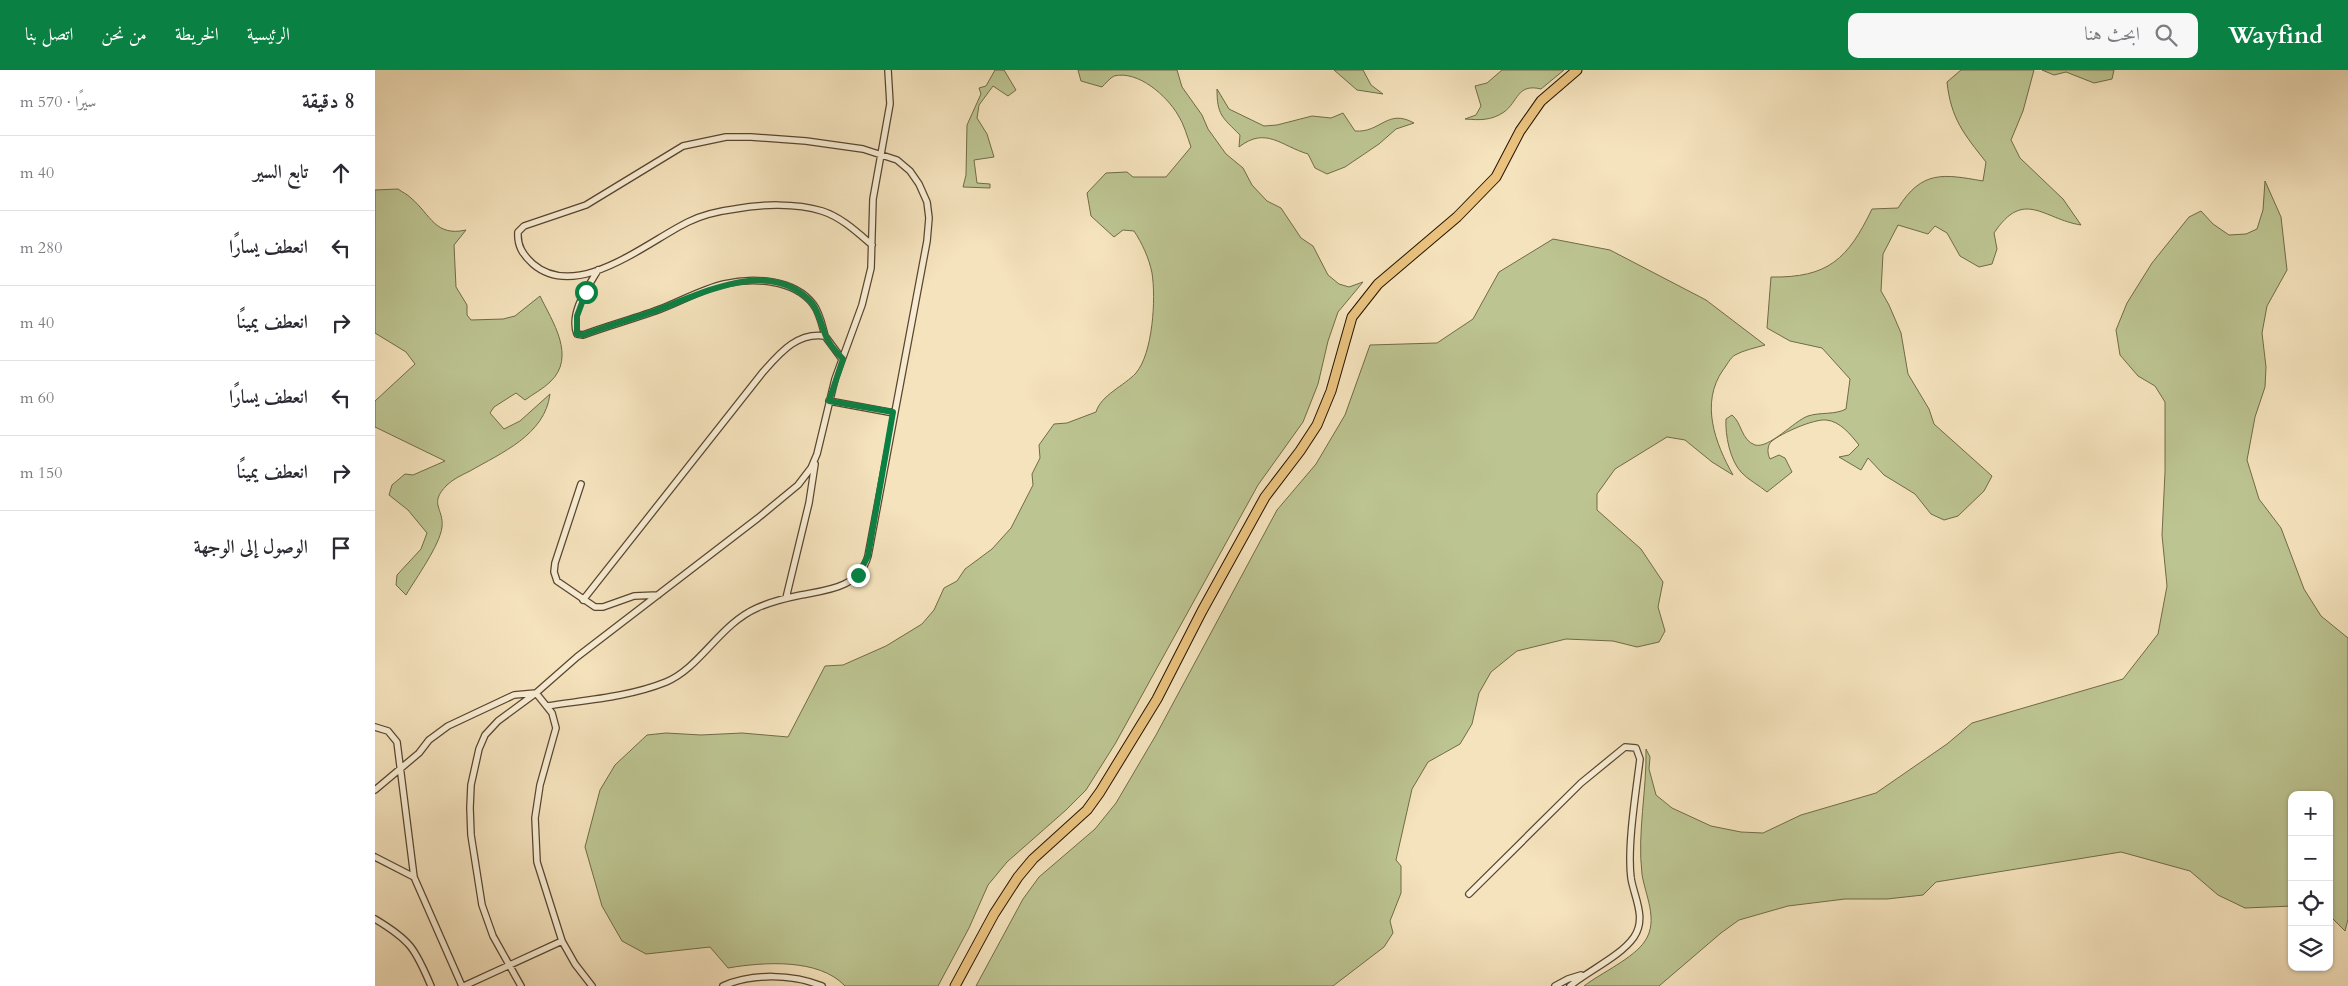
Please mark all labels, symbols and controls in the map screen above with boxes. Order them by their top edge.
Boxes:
search box [1848,13,2198,58]
text: Wayfind [2228,19,2323,52]
text: ابحث هنا [2084,21,2140,47]
icon: search [2152,21,2180,49]
text: اتصل بنا [25,22,73,47]
text: من نحن [101,22,147,47]
text: الخريطة [175,22,219,47]
text: الرئيسية [247,22,290,47]
text: 8 دقيقة [302,87,355,116]
text: سيرًا · 570 m [20,91,96,113]
text: تابع السير [253,159,308,185]
icon: ahead [327,159,355,187]
text: 40 m [20,162,54,184]
text: انعطف يسارًا [229,234,308,260]
icon: left [327,234,355,262]
text: 280 m [20,237,62,259]
route start [575,281,598,304]
text: انعطف يمينًا [237,309,308,335]
icon: right [327,309,355,337]
text: 40 m [20,312,54,334]
text: انعطف يسارًا [229,384,308,410]
icon: left [327,384,355,412]
text: 60 m [20,387,54,409]
text: انعطف يمينًا [237,459,308,485]
icon: right [327,459,355,487]
text: 150 m [20,462,62,484]
text: الوصول إلى الوجهة [194,534,308,560]
icon: arrive [327,534,355,562]
route end [847,564,870,587]
map controls [2288,791,2333,971]
button: + [2288,791,2333,836]
button: − [2288,836,2333,881]
button: locate [2288,881,2333,926]
button: layers [2288,926,2333,971]

